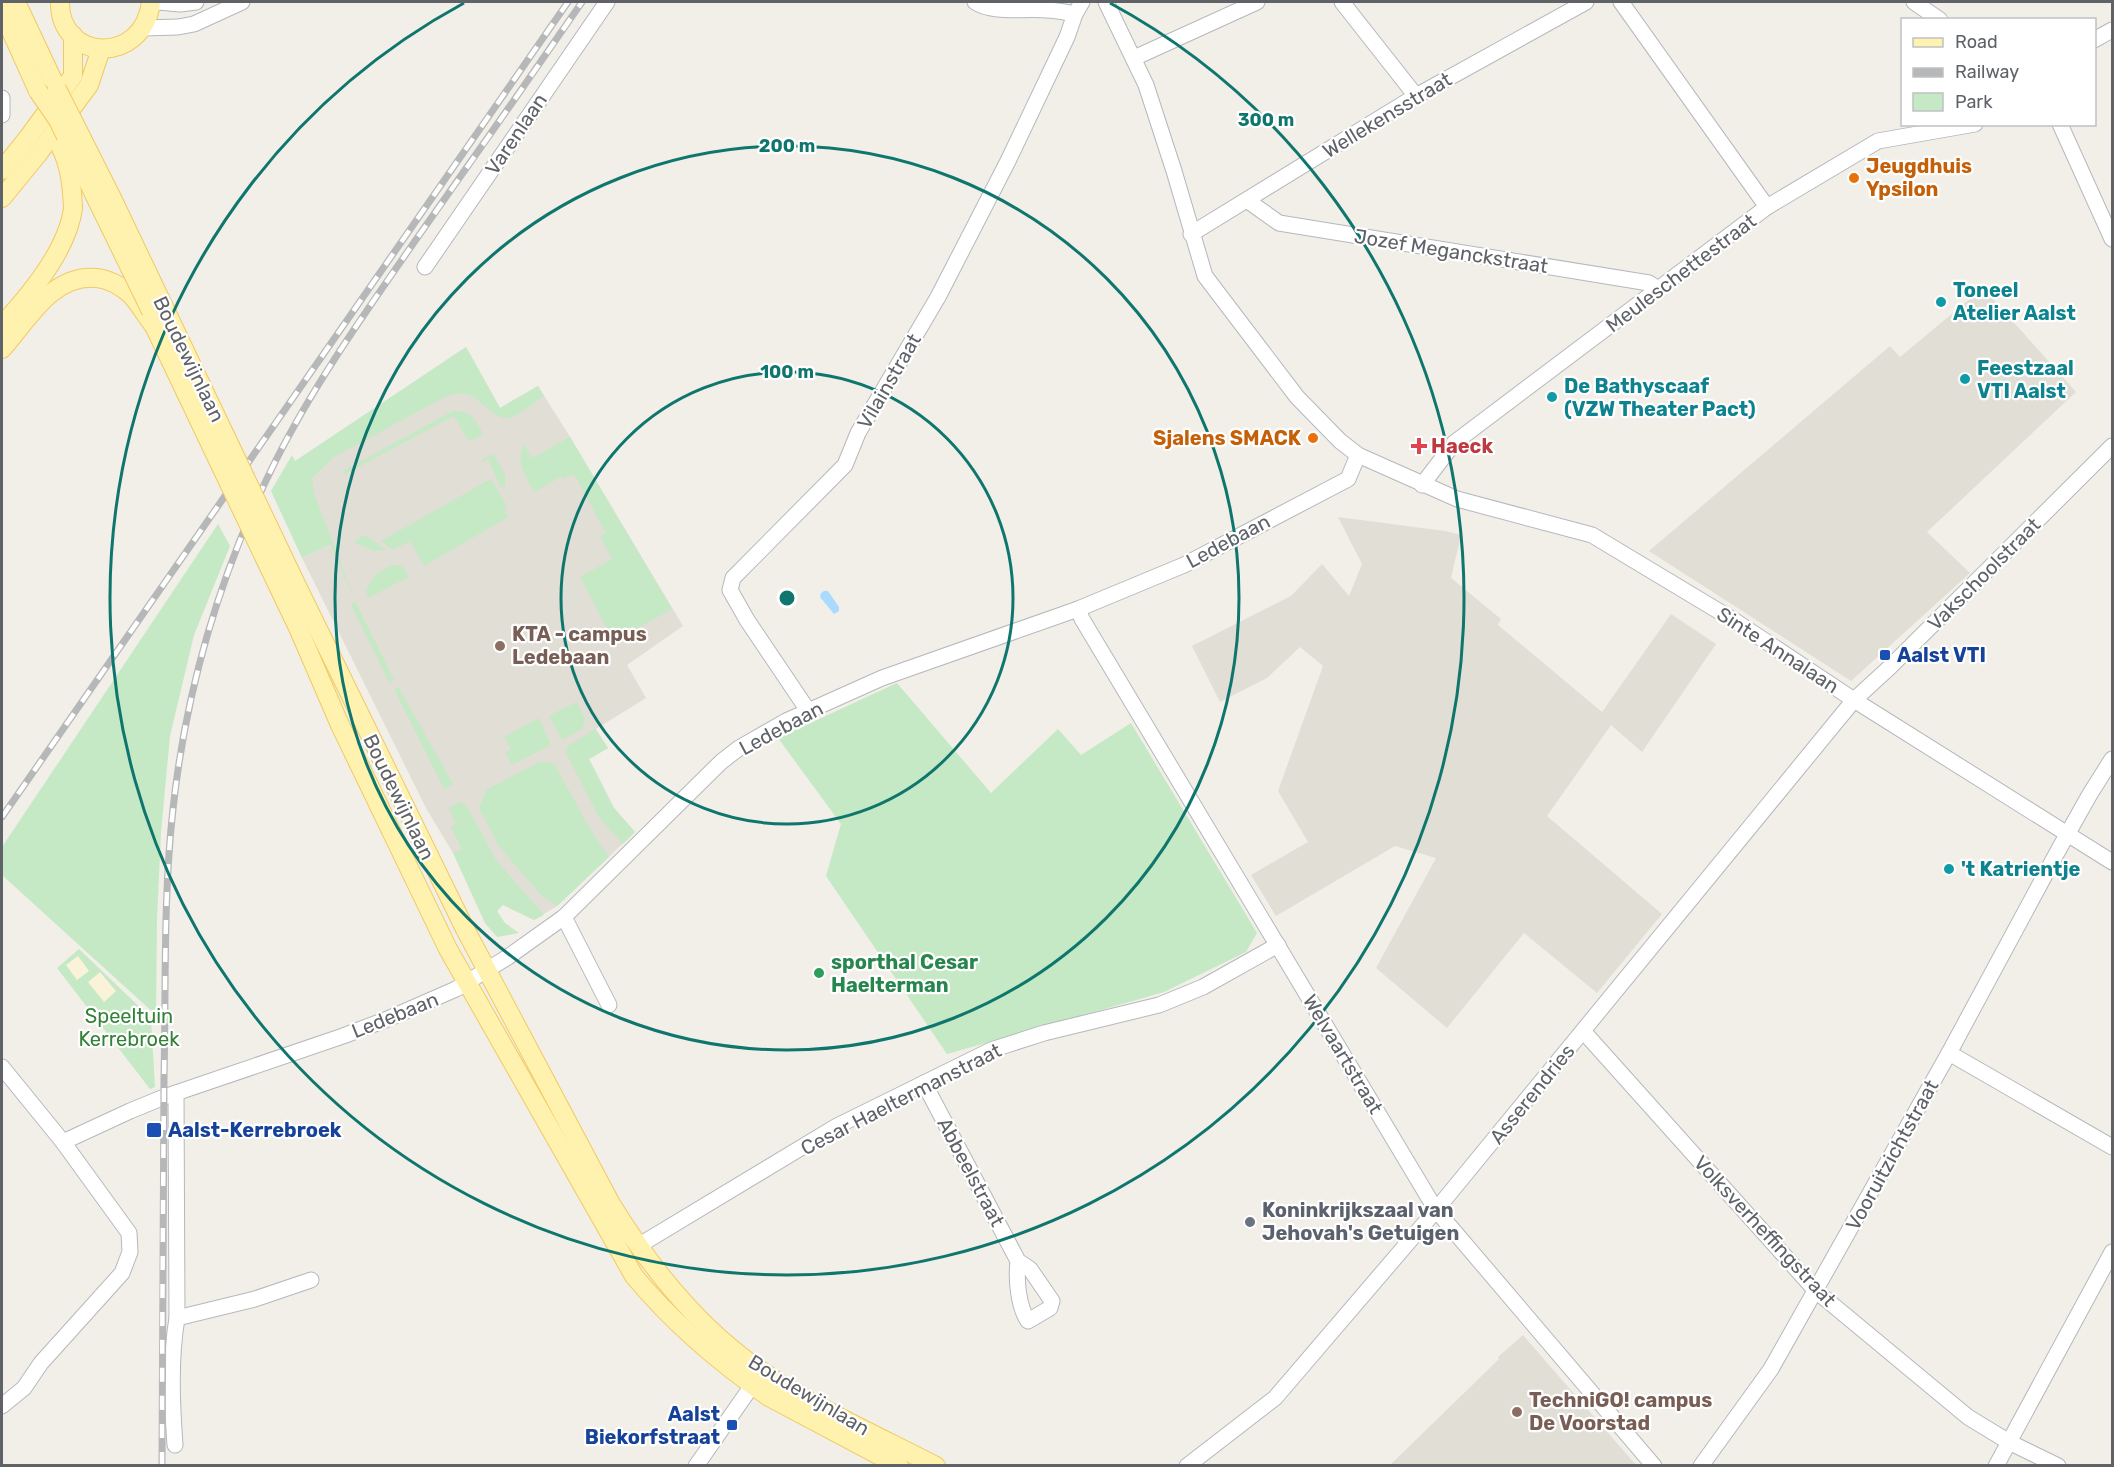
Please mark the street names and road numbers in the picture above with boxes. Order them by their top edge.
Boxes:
street label: Wellekensstraat [1318,67,1456,163]
street label: Varenlaan [480,89,552,179]
street label: Meuleschettestraat [1601,209,1761,337]
street label: Jozef Meganckstraat [1352,224,1550,278]
street label: Boudewijnlaan [148,292,230,426]
street label: Vilainstraat [852,329,926,433]
street label: Ledebaan [1182,509,1274,573]
street label: Vakschoolstraat [1923,512,2046,635]
street label: Sinte Annalaan [1713,602,1843,698]
street label: Ledebaan [735,696,827,760]
street label: Boudewijnlaan [358,730,440,864]
street label: Ledebaan [348,987,442,1043]
street label: Welvaartstraat [1298,990,1388,1118]
street label: Cesar Haeltermanstraat [797,1038,1006,1160]
street label: Asserendries [1484,1039,1580,1149]
street label: Vooruitzichtstraat [1841,1075,1943,1234]
street label: Abbeelstraat [932,1114,1010,1231]
street label: Volksverheffingstraat [1689,1151,1841,1312]
street label: Boudewijnlaan [744,1349,874,1441]

